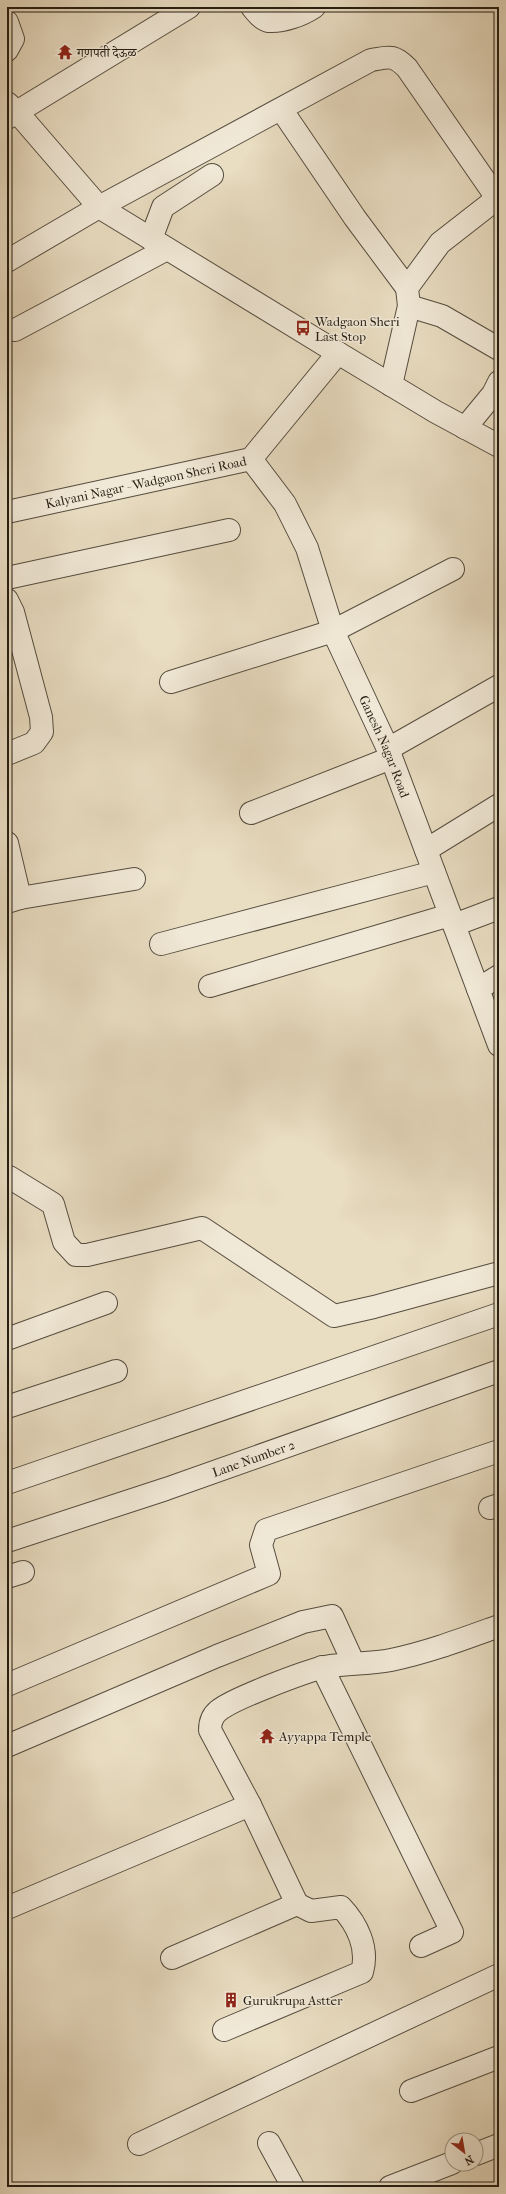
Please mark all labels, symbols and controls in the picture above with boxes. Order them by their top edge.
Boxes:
temple icon: गणपती देऊळ [56,43,74,61]
place label: गणपती देऊळ [76,45,138,60]
place label: Wadgaon Sheri Last Stop [314,314,400,344]
bus stop icon: Wadgaon Sheri Last Stop [294,319,312,337]
street label: Kalyani Nagar - Wadgaon Sheri Road [44,453,249,511]
street label: Ganesh Nagar Road [356,693,413,801]
street label: Lane Number 2 [210,1437,297,1480]
temple icon: Ayyappa Temple [258,1727,276,1745]
place label: Ayyappa Temple [278,1729,372,1744]
building icon: Gurukrupa Astter [222,1991,240,2009]
place label: Gurukrupa Astter [243,1993,343,2008]
north arrow [444,2132,484,2172]
text: N [461,2152,476,2168]

